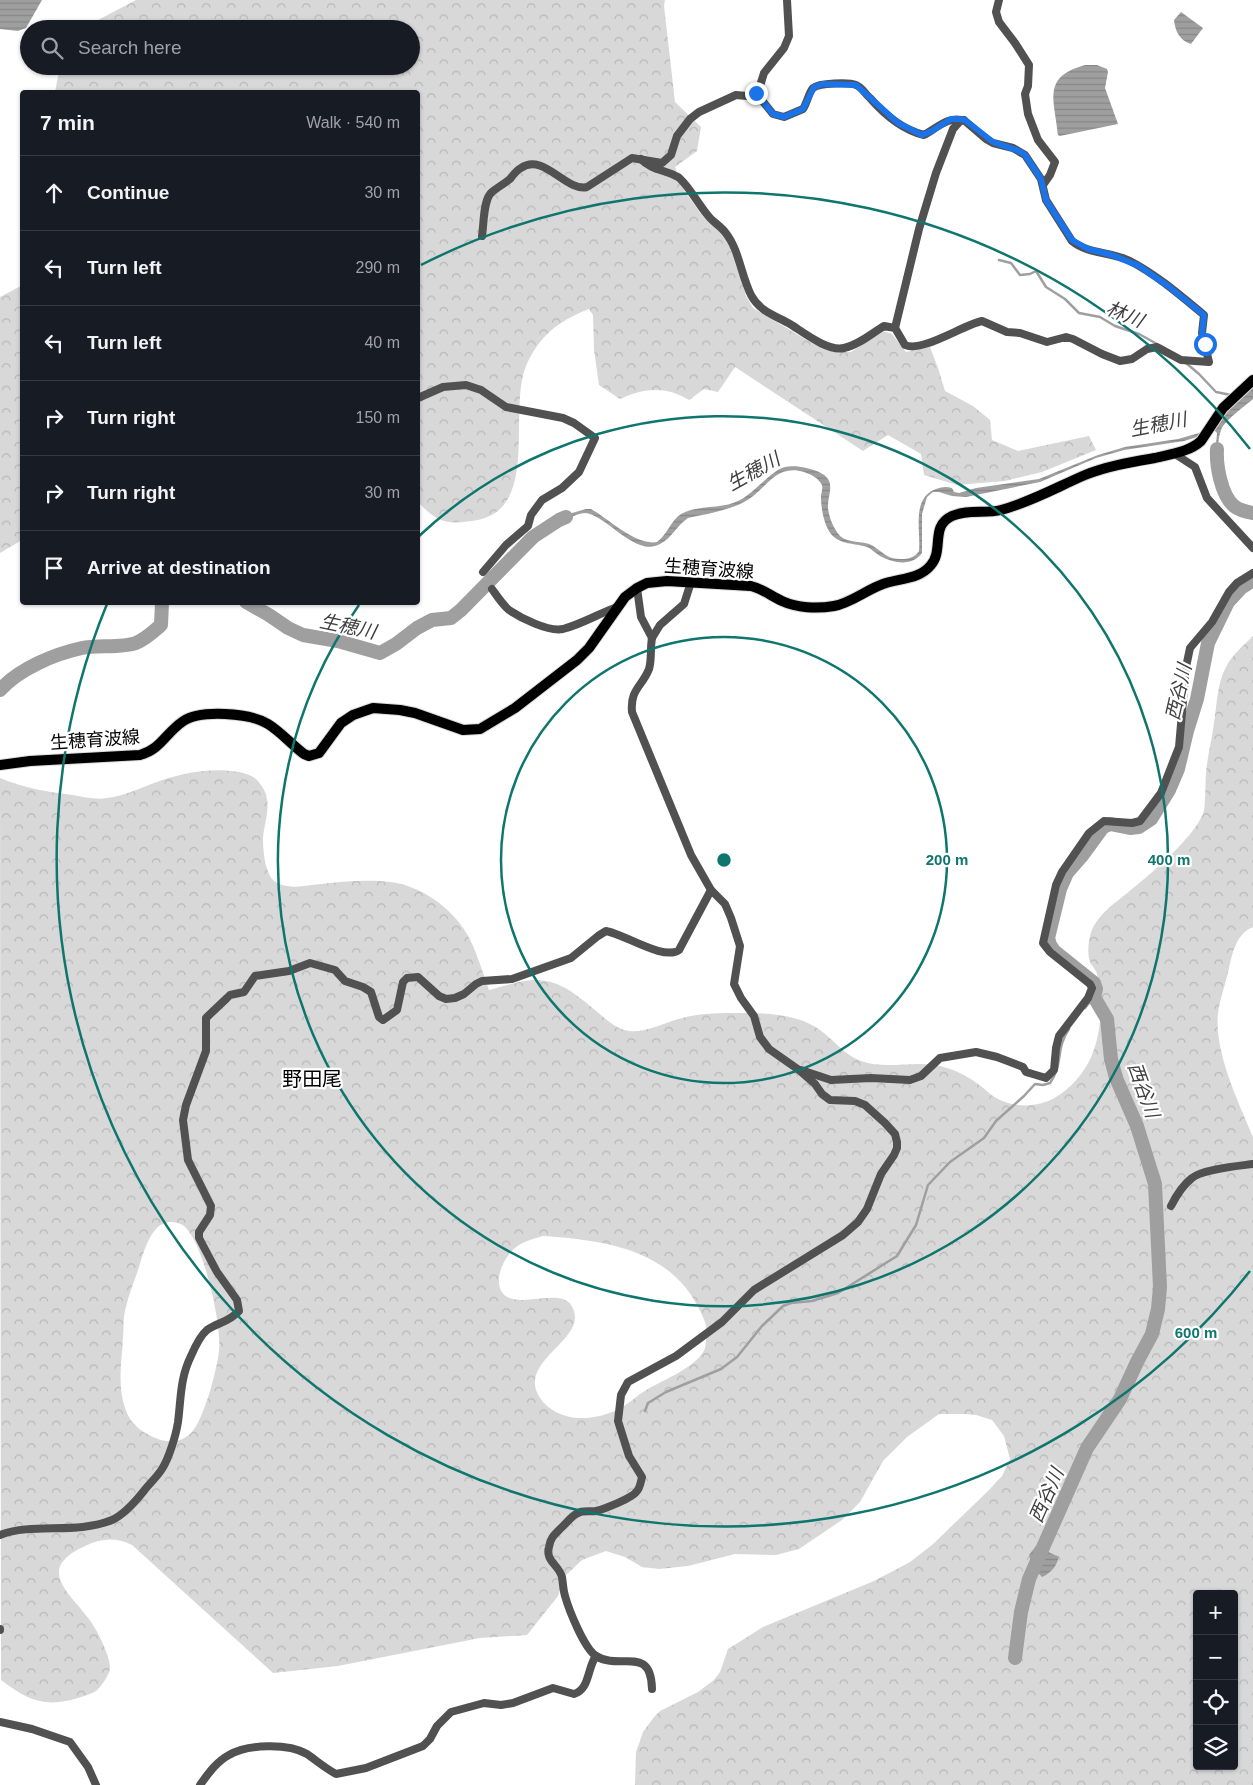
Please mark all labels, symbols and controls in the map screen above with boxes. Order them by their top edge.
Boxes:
search box [20,20,420,75]
icon: search [38,34,66,62]
text: Search here [78,37,182,58]
route end [745,82,768,105]
text: 7 min [40,111,95,134]
text: Walk · 540 m [306,114,400,131]
icon: ahead [40,179,68,207]
text: Continue [87,182,169,203]
text: 30 m [364,184,400,201]
icon: left [40,254,68,282]
text: Turn left [87,257,162,278]
text: 290 m [356,259,400,276]
water label: 林川 [1103,298,1148,332]
icon: left [40,329,68,357]
text: Turn left [87,332,162,353]
route start [1194,333,1217,356]
text: 40 m [364,334,400,351]
icon: right [40,404,68,432]
text: Turn right [87,407,175,428]
water label: 生穂川 [1128,408,1190,440]
text: 150 m [356,409,400,426]
water label: 生穂川 [723,447,785,494]
icon: right [40,479,68,507]
text: Turn right [87,482,175,503]
text: 30 m [364,484,400,501]
icon: arrive [40,554,68,582]
street label: 生穂育波線 [663,556,755,582]
text: Arrive at destination [87,557,271,578]
water label: 生穂川 [318,610,380,643]
water label: 西谷川 [1162,660,1196,722]
street label: 生穂育波線 [49,727,141,753]
centre of rings [715,851,733,869]
text: 200 m [926,851,968,868]
text: 400 m [1148,851,1190,868]
water label: 西谷川 [1124,1060,1164,1122]
district label: 野田尾 [282,1068,342,1090]
text: 600 m [1175,1324,1217,1341]
water label: 西谷川 [1025,1463,1068,1526]
map controls [1193,1590,1238,1770]
button: + [1193,1590,1238,1635]
button: − [1193,1635,1238,1680]
button: locate [1193,1680,1238,1725]
button: layers [1193,1725,1238,1770]

